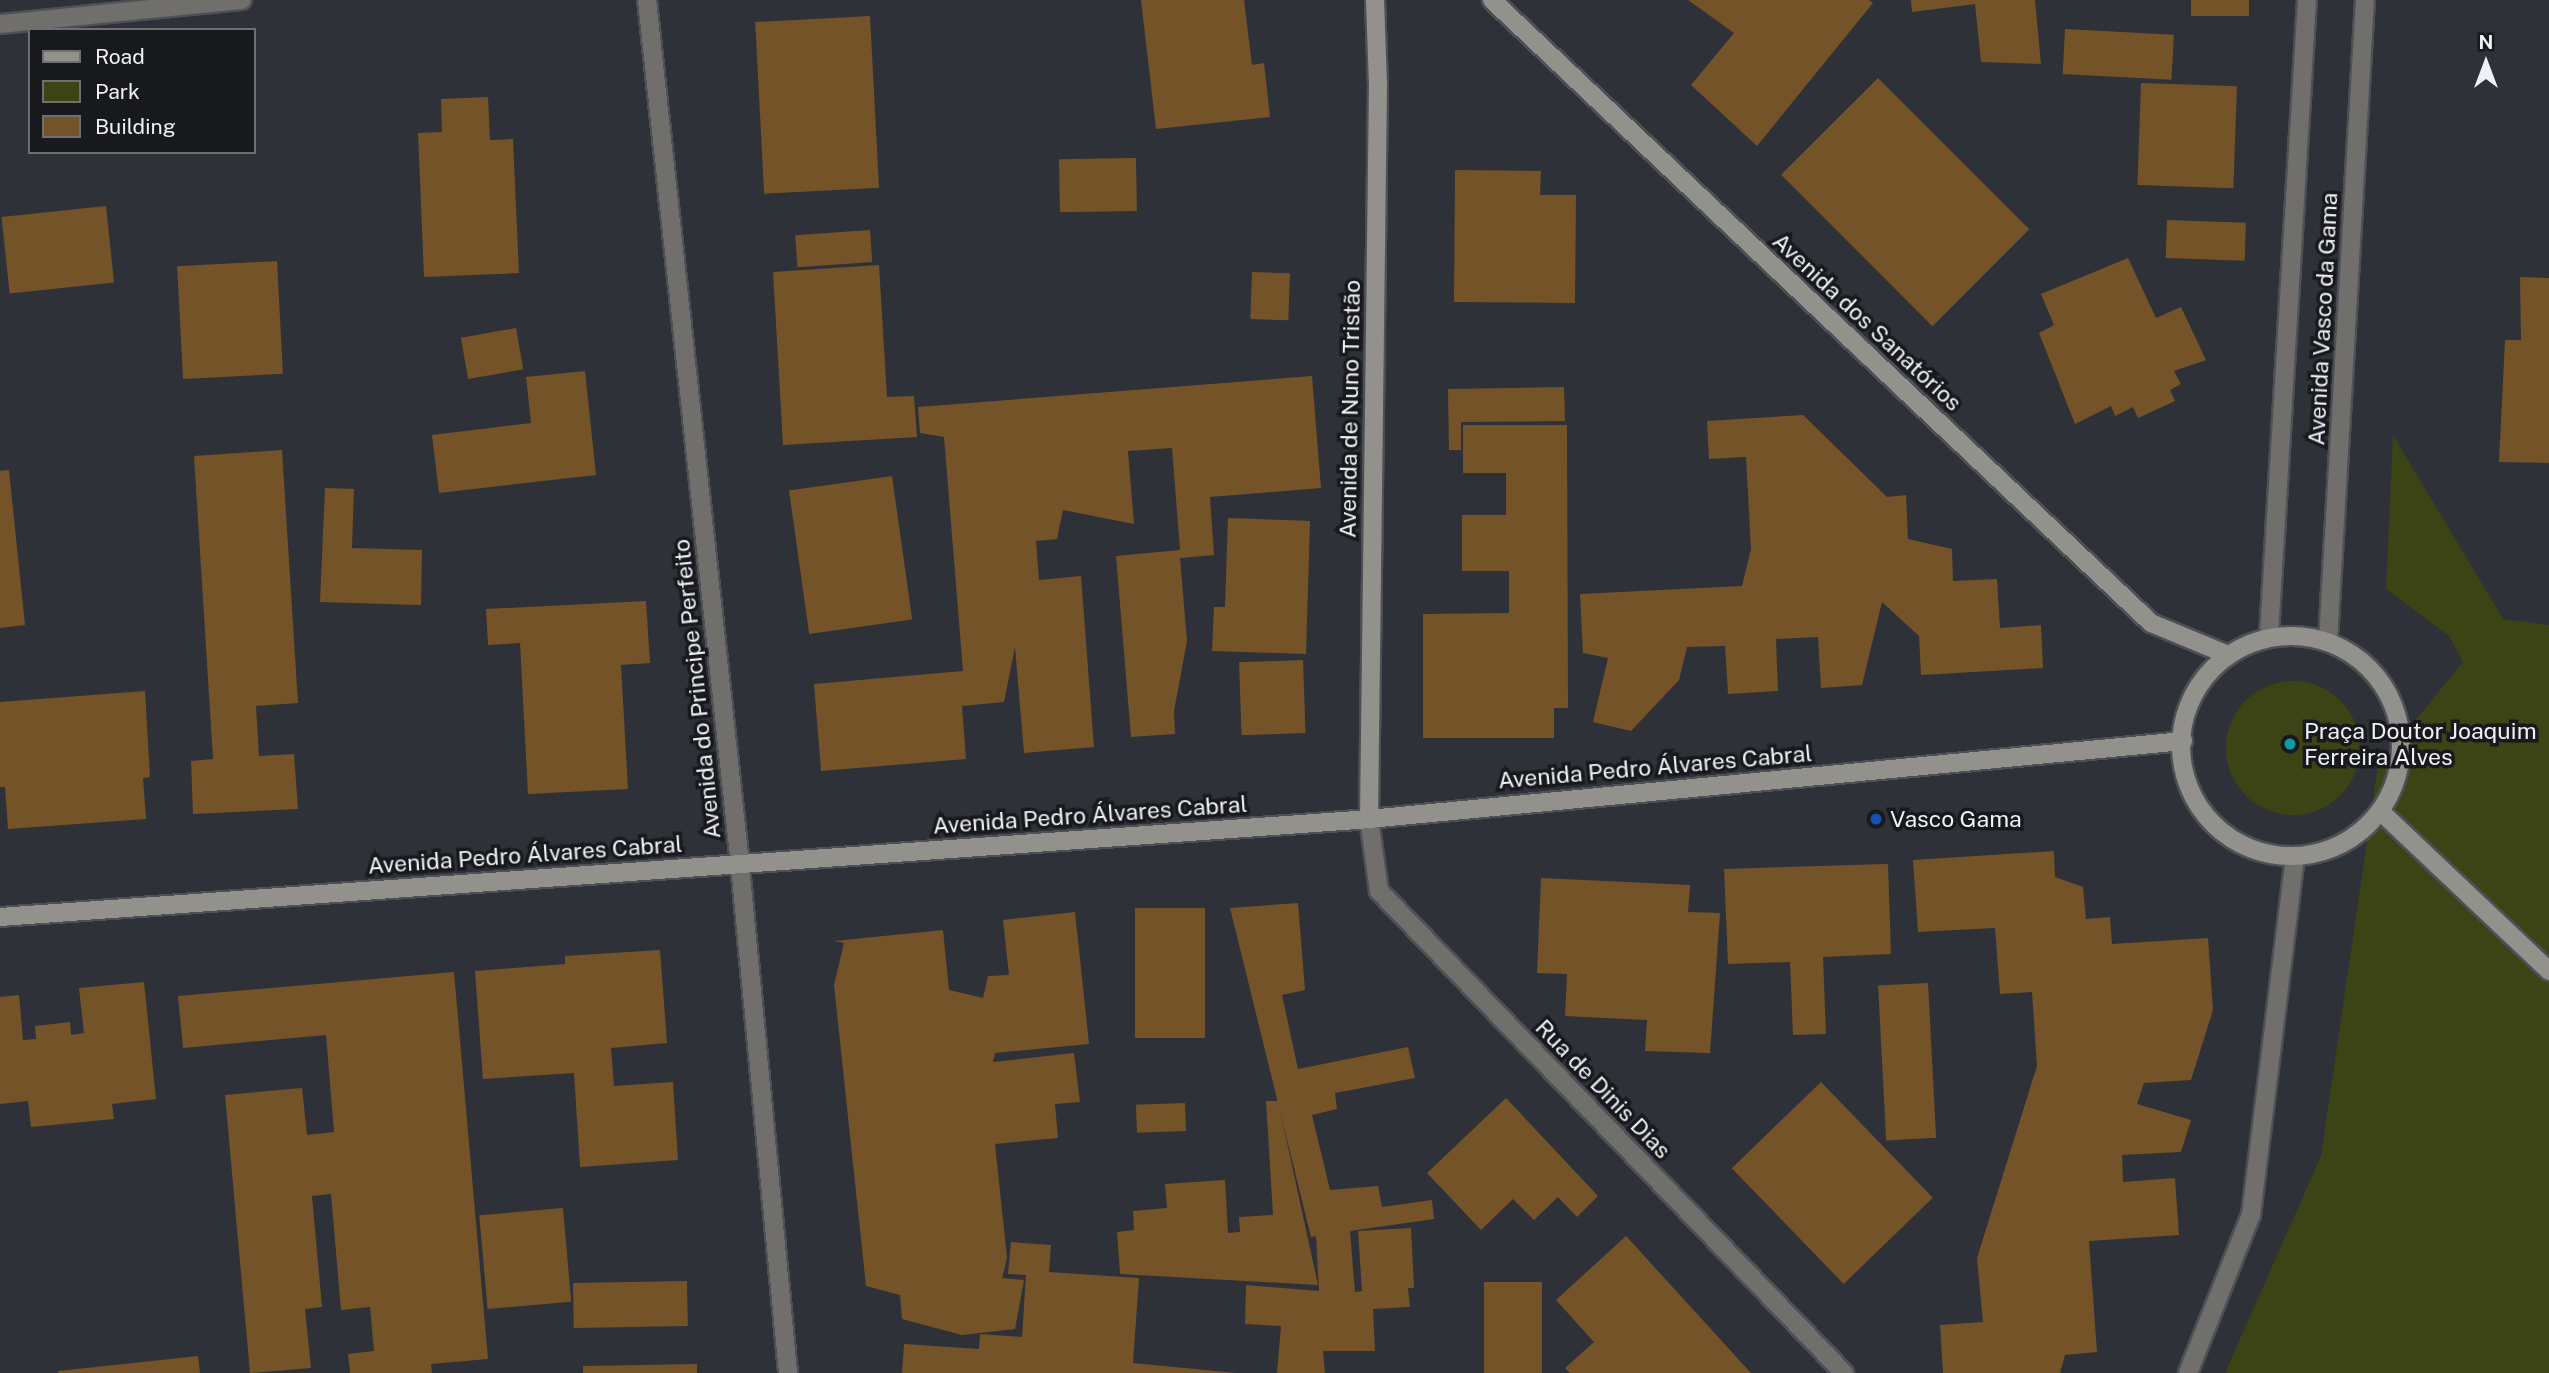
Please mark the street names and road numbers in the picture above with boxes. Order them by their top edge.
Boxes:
street label: Avenida Vasco da Gama [2303,191,2343,447]
street label: Avenida dos Sanatórios [1767,227,1967,417]
street label: Avenida de Nuno Tristão [1334,279,1366,539]
street label: Avenida do Principe Perfeito [667,537,727,841]
street label: Avenida Pedro Álvares Cabral [1497,740,1813,794]
street label: Avenida Pedro Álvares Cabral [932,790,1248,840]
street label: Avenida Pedro Álvares Cabral [367,830,683,880]
street label: Rua de Dinis Dias [1529,1014,1677,1164]

